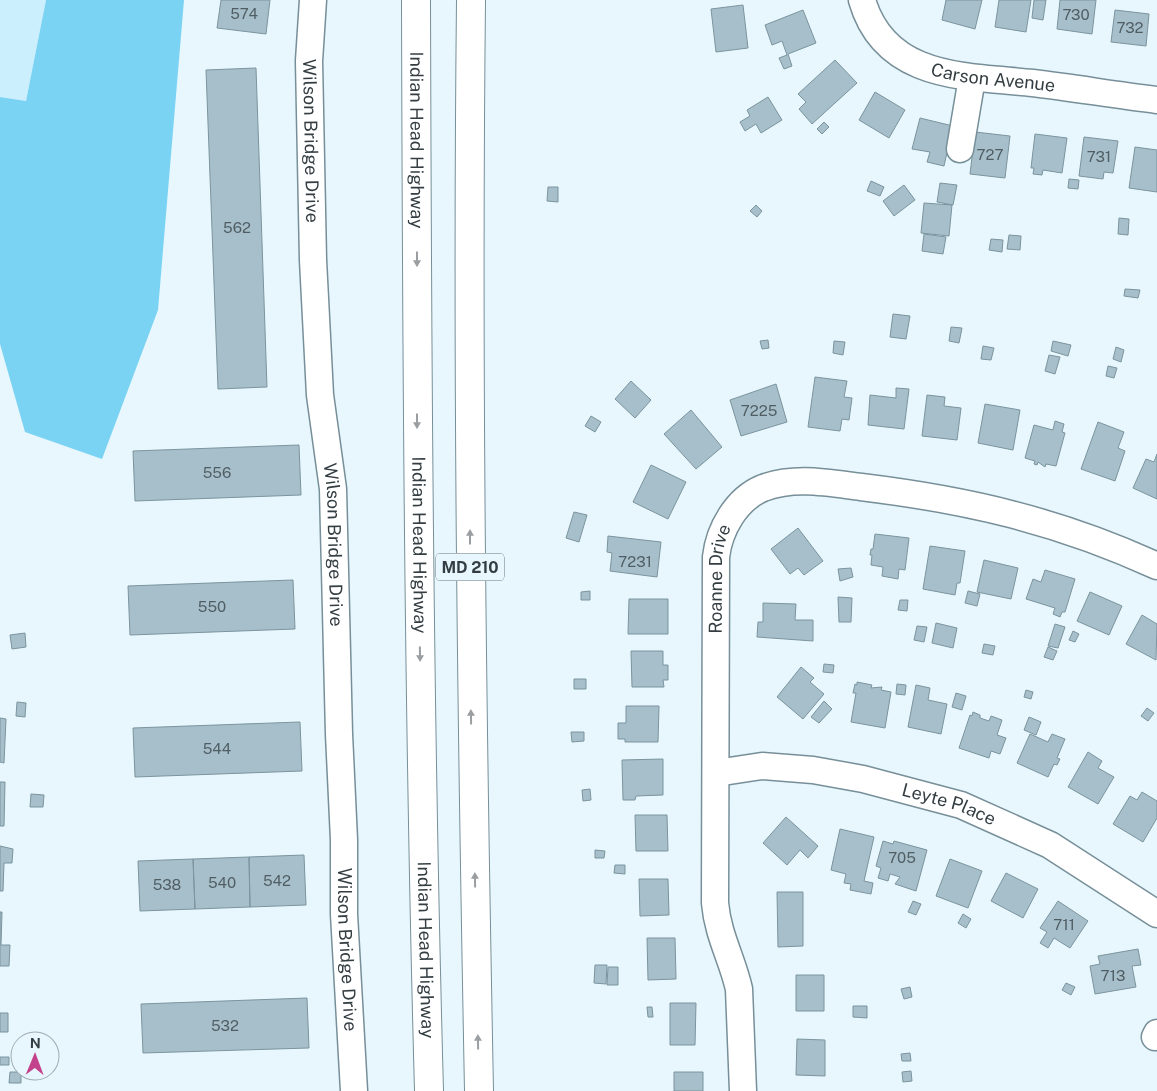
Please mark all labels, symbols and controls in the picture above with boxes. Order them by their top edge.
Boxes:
house number: 574 [230,5,258,22]
house number: 730 [1062,6,1090,23]
house number: 732 [1116,19,1144,36]
street label: Indian Head Highway [406,51,428,229]
street label: Carson Avenue [929,58,1056,96]
street label: Wilson Bridge Drive [299,59,323,223]
house number: 727 [976,146,1004,163]
house number: 731 [1087,148,1111,165]
house number: 562 [223,219,251,236]
one-way arrow [413,251,421,267]
house number: 7225 [741,402,777,419]
one-way arrow [413,413,421,429]
street label: Indian Head Highway [408,456,431,634]
street label: Wilson Bridge Drive [320,462,347,627]
house number: 556 [203,464,231,481]
street label: Roanne Drive [705,521,735,634]
one-way arrow [466,529,474,545]
house number: 7231 [618,553,652,570]
road number: MD 210 [436,554,504,580]
house number: 550 [198,598,226,615]
one-way arrow [416,646,424,662]
one-way arrow [467,709,475,725]
house number: 544 [203,740,231,757]
street label: Leyte Place [900,779,999,829]
house number: 705 [888,849,916,866]
street label: Indian Head Highway [414,861,439,1039]
street label: Wilson Bridge Drive [334,868,362,1032]
house number: 542 [263,872,291,889]
one-way arrow [470,872,478,888]
house number: 540 [208,874,236,891]
house number: 538 [153,876,181,893]
house number: 711 [1053,916,1075,933]
house number: 713 [1101,967,1125,984]
house number: 532 [211,1017,239,1034]
north arrow [10,1031,60,1081]
one-way arrow [474,1034,482,1050]
text: N [30,1035,41,1051]

